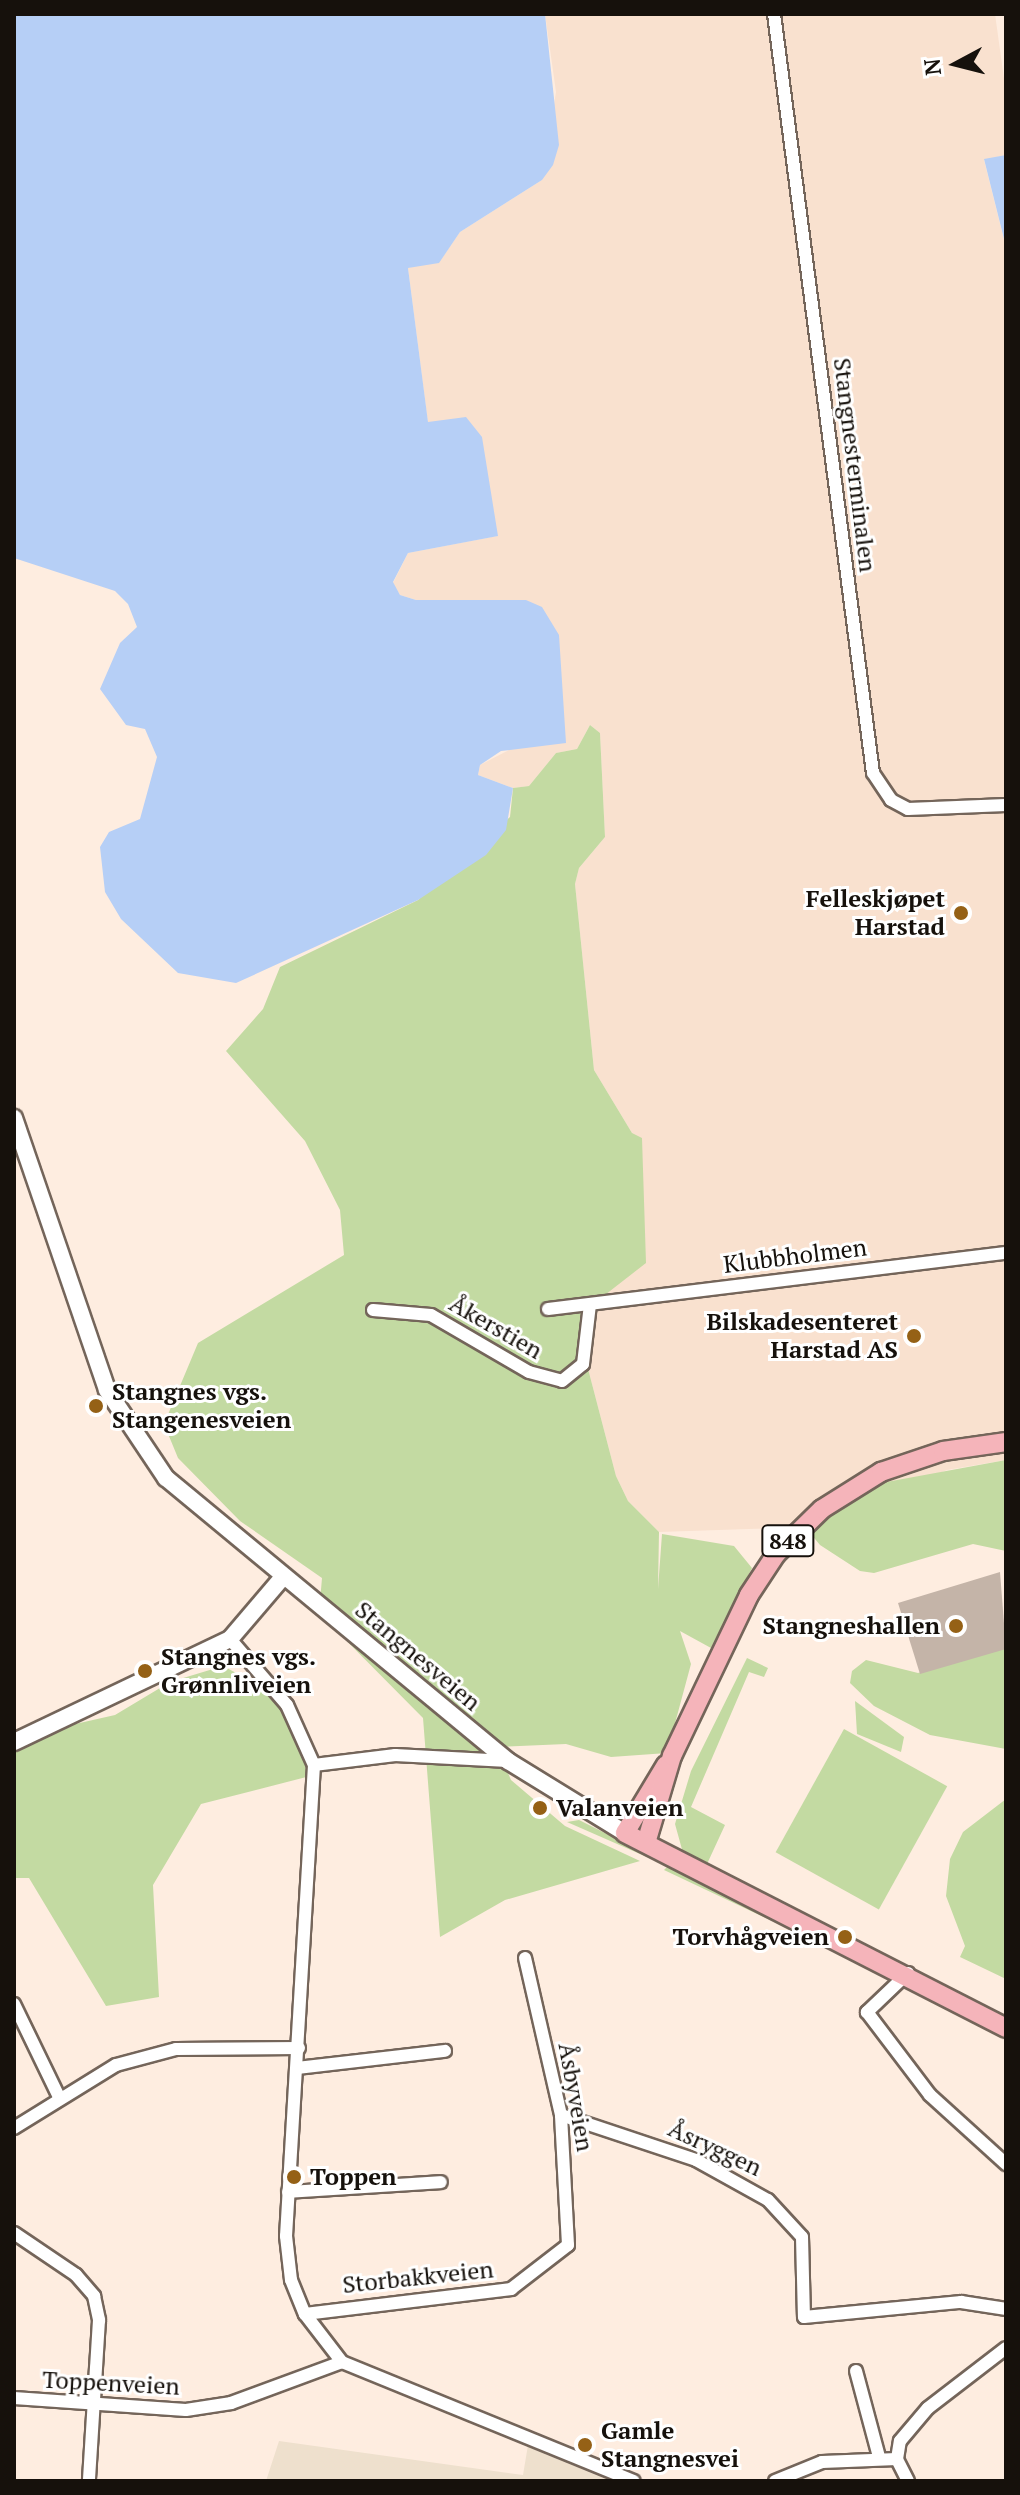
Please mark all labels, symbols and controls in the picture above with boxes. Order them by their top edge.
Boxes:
north arrow [916,24,996,104]
text: N [916,57,947,77]
street label: Stangnesterminalen [828,356,882,574]
place label: Felleskjøpet Harstad [806,885,945,941]
marker: Felleskjøpet Harstad [952,904,970,922]
street label: Klubbholmen [722,1233,868,1279]
street label: Åkerstien [444,1289,548,1365]
place label: Bilskadesenteret Harstad AS [707,1308,898,1364]
marker: Bilskadesenteret Harstad AS [905,1327,923,1345]
place label: Stangnes vgs. Stangenesveien [112,1378,291,1434]
marker: Stangnes vgs. Stangenesveien [87,1397,105,1415]
road number: 848 [760,1523,816,1559]
street label: Stangnesveien [349,1595,487,1717]
place label: Stangneshallen [762,1612,940,1640]
marker: Stangneshallen [947,1617,965,1635]
place label: Stangnes vgs. Grønnliveien [161,1643,316,1699]
marker: Stangnes vgs. Grønnliveien [136,1662,154,1680]
place label: Valanveien [556,1794,683,1822]
marker: Valanveien [531,1799,549,1817]
place label: Torvhågveien [673,1923,829,1951]
marker: Torvhågveien [836,1928,854,1946]
street label: Åsbyveien [552,2041,600,2153]
street label: Åsryggen [664,2114,766,2182]
place label: Toppen [310,2163,397,2191]
marker: Toppen [285,2168,303,2186]
street label: Storbakkveien [341,2255,495,2299]
street label: Toppenveien [42,2365,180,2401]
place label: Gamle Stangnesvei [601,2417,739,2473]
marker: Gamle Stangnesvei [576,2436,594,2454]

